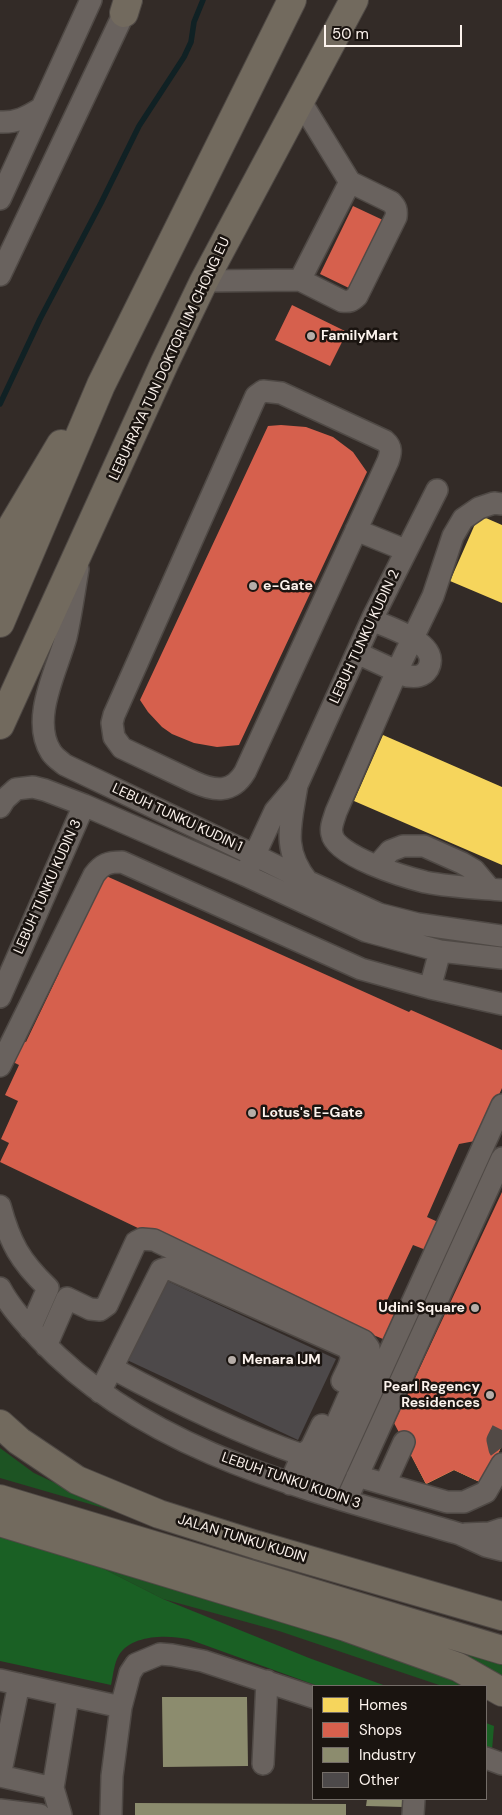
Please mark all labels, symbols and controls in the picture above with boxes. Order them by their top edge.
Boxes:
scale bar [327,15,464,47]
text: 50 m [332,24,369,44]
street label: LEBUHRAYA TUN DOKTOR LIM CHONG EU [106,235,234,483]
place label: FamilyMart [321,328,398,344]
marker: FamilyMart [305,330,317,342]
street label: LEBUH TUNKU KUDIN 2 [327,567,403,707]
place label: e-Gate [263,578,313,594]
marker: e-Gate [247,580,259,592]
street label: LEBUH TUNKU KUDIN 1 [109,780,245,856]
street label: LEBUH TUNKU KUDIN 3 [11,817,85,957]
place label: Lotus's E-Gate [262,1105,363,1121]
marker: Lotus's E-Gate [246,1107,258,1119]
place label: Udini Square [378,1300,465,1316]
marker: Udini Square [469,1302,481,1314]
place label: Menara IJM [242,1352,321,1368]
marker: Menara IJM [226,1354,238,1366]
place label: Pearl Regency Residences [384,1379,480,1411]
marker: Pearl Regency Residences [484,1389,496,1401]
street label: LEBUH TUNKU KUDIN 3 [219,1449,363,1513]
street label: JALAN TUNKU KUDIN [176,1511,308,1567]
legend [312,1685,487,1800]
text: Homes [359,1695,408,1715]
text: Shops [359,1720,402,1740]
text: Industry [359,1745,416,1765]
text: Other [359,1770,399,1790]

